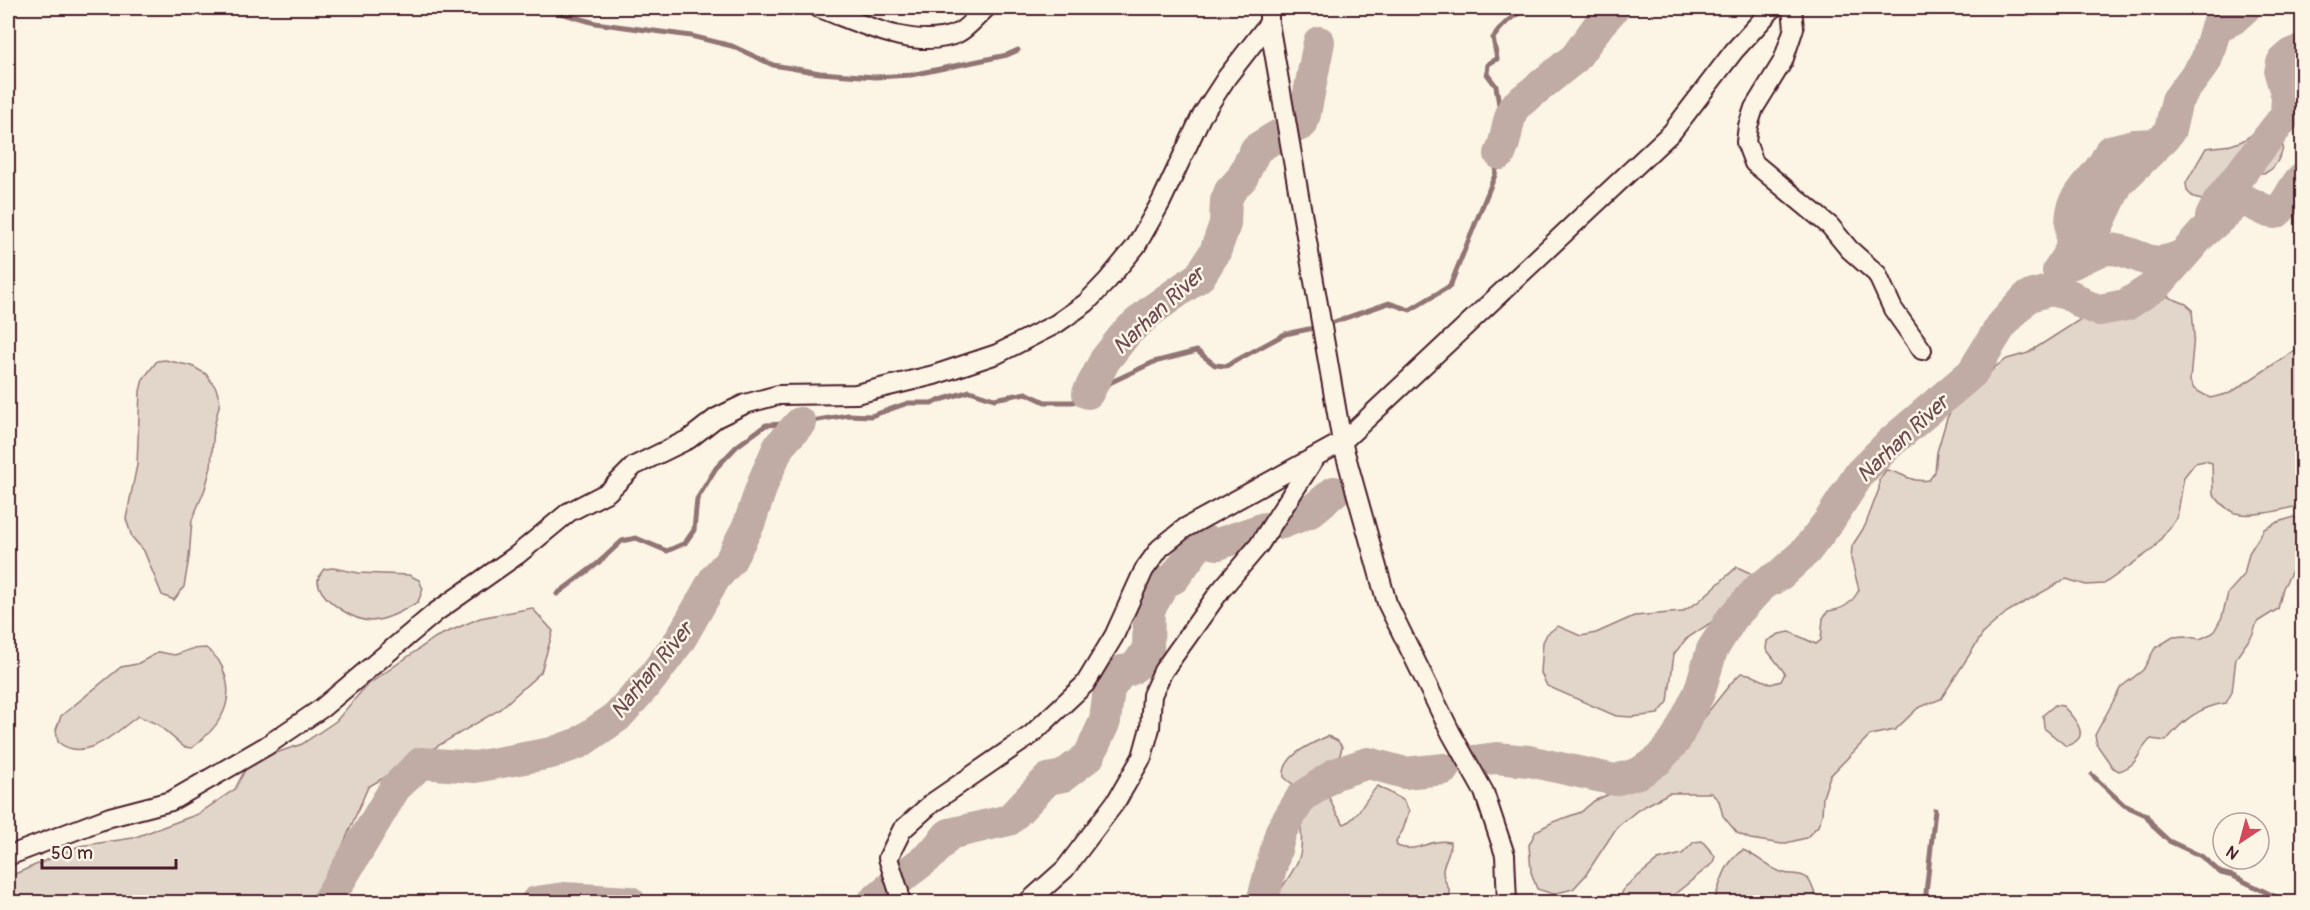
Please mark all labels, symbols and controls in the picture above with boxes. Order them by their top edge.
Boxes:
water label: Narhan River [1107,259,1213,361]
water label: Narhan River [1851,387,1957,489]
water label: Narhan River [604,614,701,725]
north arrow [2211,811,2271,871]
scale bar [42,832,176,870]
text: N [2222,841,2243,864]
text: 50 m [51,842,93,865]

